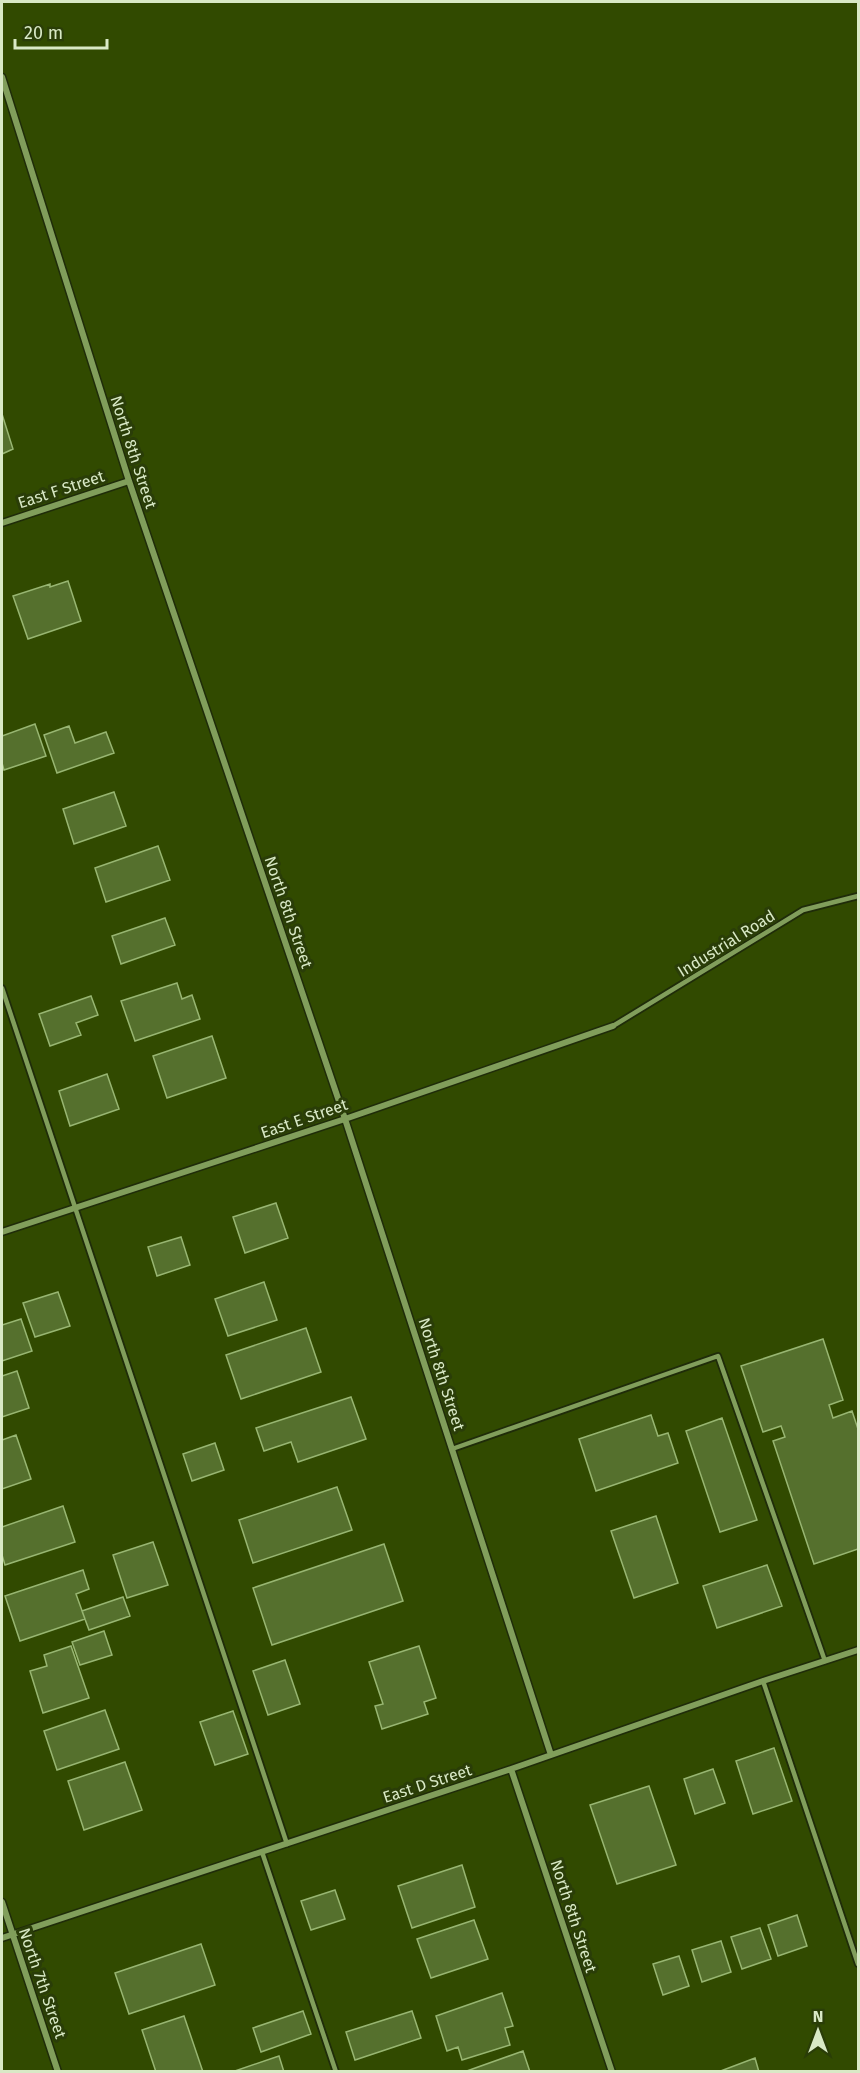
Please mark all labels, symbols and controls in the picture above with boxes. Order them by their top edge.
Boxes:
scale bar [15,12,106,50]
text: 20 m [24,22,63,44]
street label: North 8th Street [106,393,161,511]
street label: East F Street [15,466,107,512]
street label: North 8th Street [260,854,317,971]
street label: Industrial Road [674,906,778,981]
street label: East E Street [258,1095,350,1142]
street label: North 8th Street [414,1315,469,1433]
street label: East D Street [380,1760,474,1807]
street label: North 8th Street [546,1857,601,1975]
street label: North 7th Street [15,1925,70,2041]
north arrow [788,2001,848,2061]
text: N [813,2007,823,2026]

